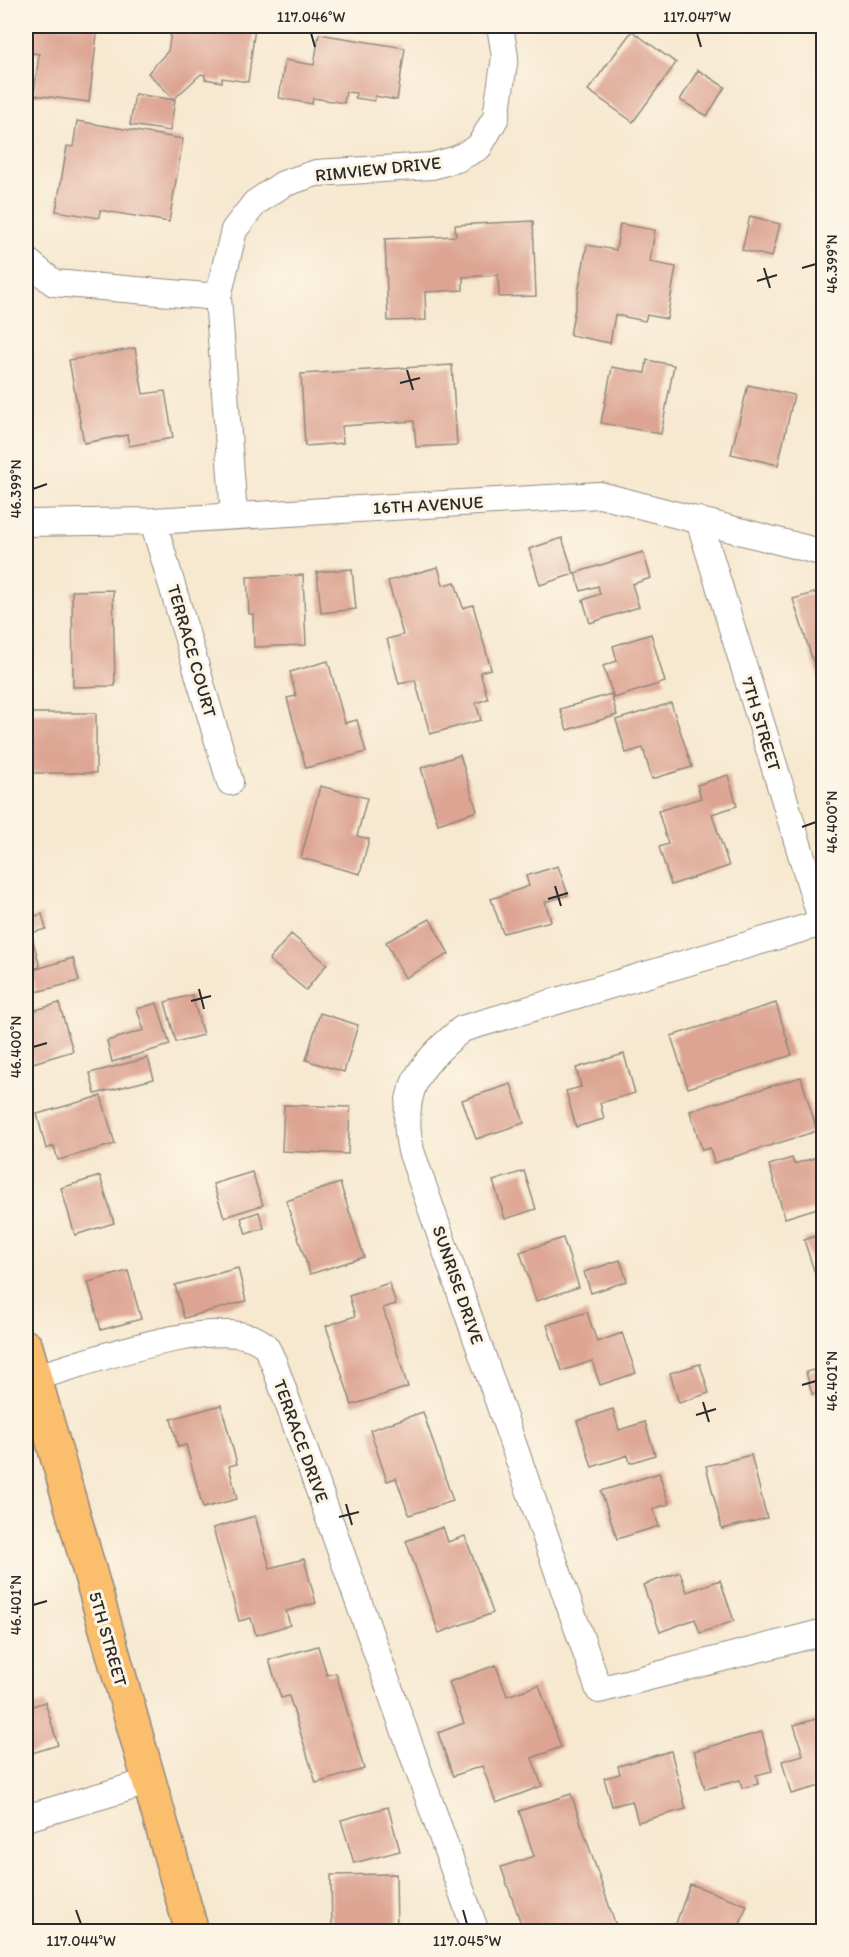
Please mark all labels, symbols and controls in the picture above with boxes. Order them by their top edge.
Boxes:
text: 117.046°W [277,8,345,26]
text: 117.047°W [663,8,731,26]
street label: RIMVIEW DRIVE [314,151,442,187]
text: 46.399°N [823,234,841,294]
text: 46.399°N [7,459,25,519]
street label: 16TH AVENUE [372,491,484,519]
street label: TERRACE COURT [163,582,221,720]
street label: 7TH STREET [736,674,786,774]
text: 46.400°N [823,791,841,853]
text: 46.400°N [7,1016,25,1078]
street label: SUNRISE DRIVE [427,1223,489,1347]
text: 46.401°N [823,1351,841,1411]
street label: TERRACE DRIVE [269,1376,333,1506]
text: 46.401°N [7,1575,25,1635]
street label: 5TH STREET [84,1589,132,1689]
text: 117.044°W [46,1932,116,1950]
text: 117.045°W [433,1932,501,1950]

